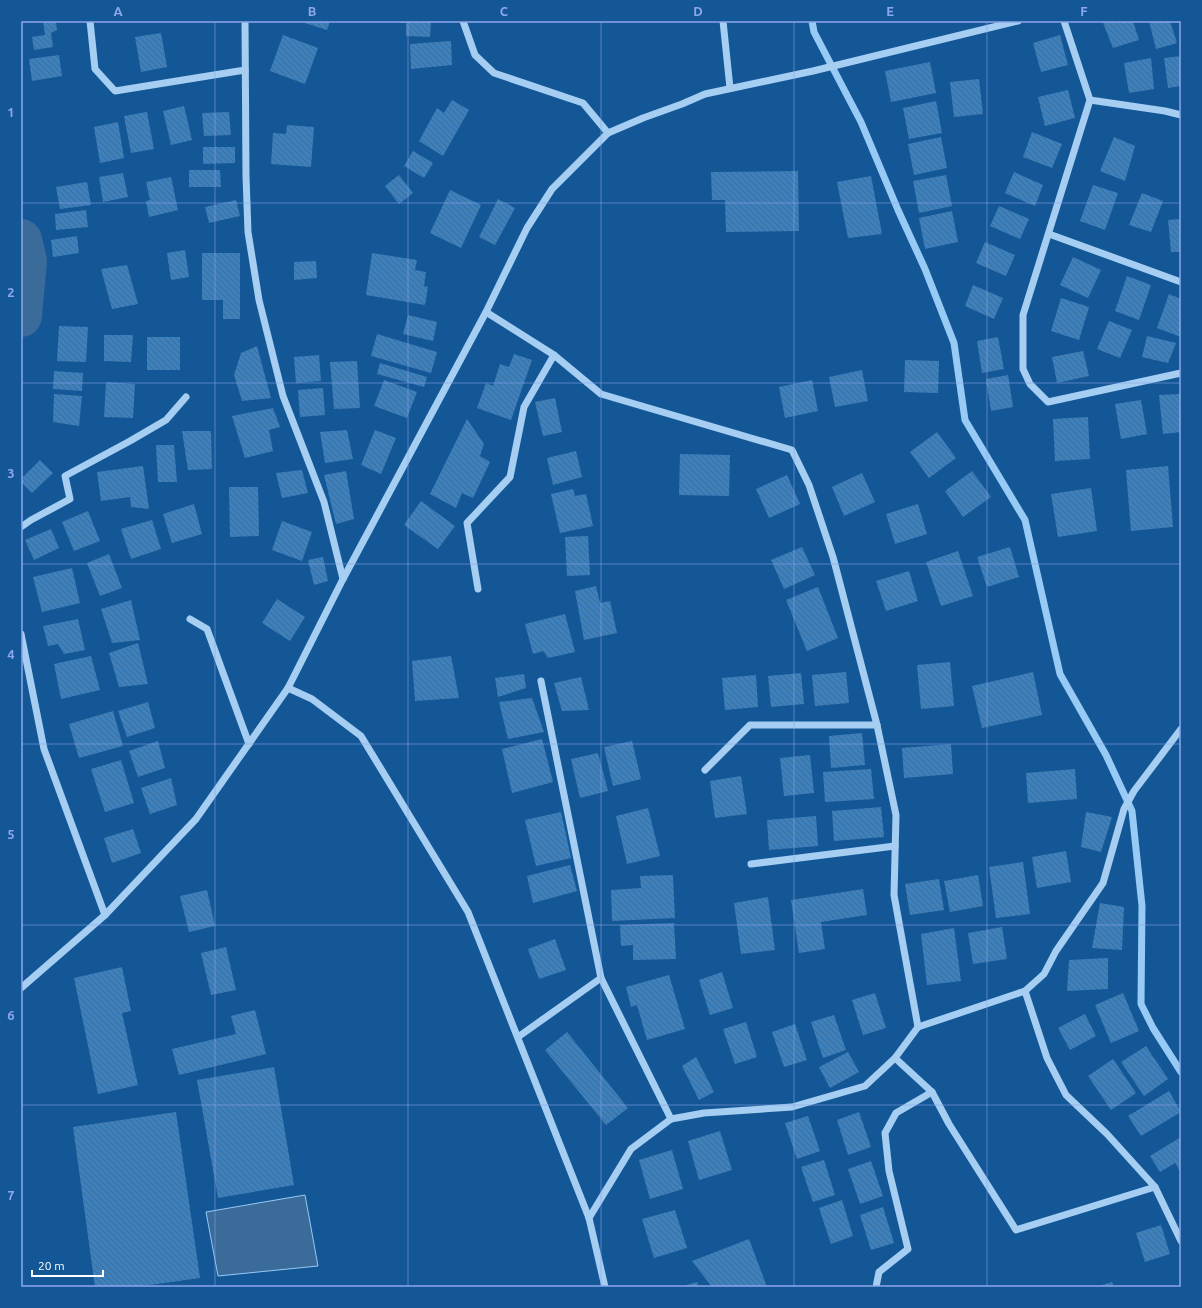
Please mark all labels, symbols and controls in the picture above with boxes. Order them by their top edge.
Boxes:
text: A [113,4,123,18]
text: B [308,4,317,18]
text: C [500,4,509,18]
text: D [693,4,703,18]
text: E [886,4,894,18]
text: F [1080,4,1088,18]
text: 1 [7,105,15,119]
text: 2 [7,285,15,299]
text: 3 [7,466,15,480]
text: 4 [7,647,15,661]
text: 5 [7,827,15,841]
text: 6 [7,1008,15,1022]
text: 7 [7,1188,15,1202]
scale bar [32,1252,103,1278]
text: 20 m [38,1259,65,1272]

